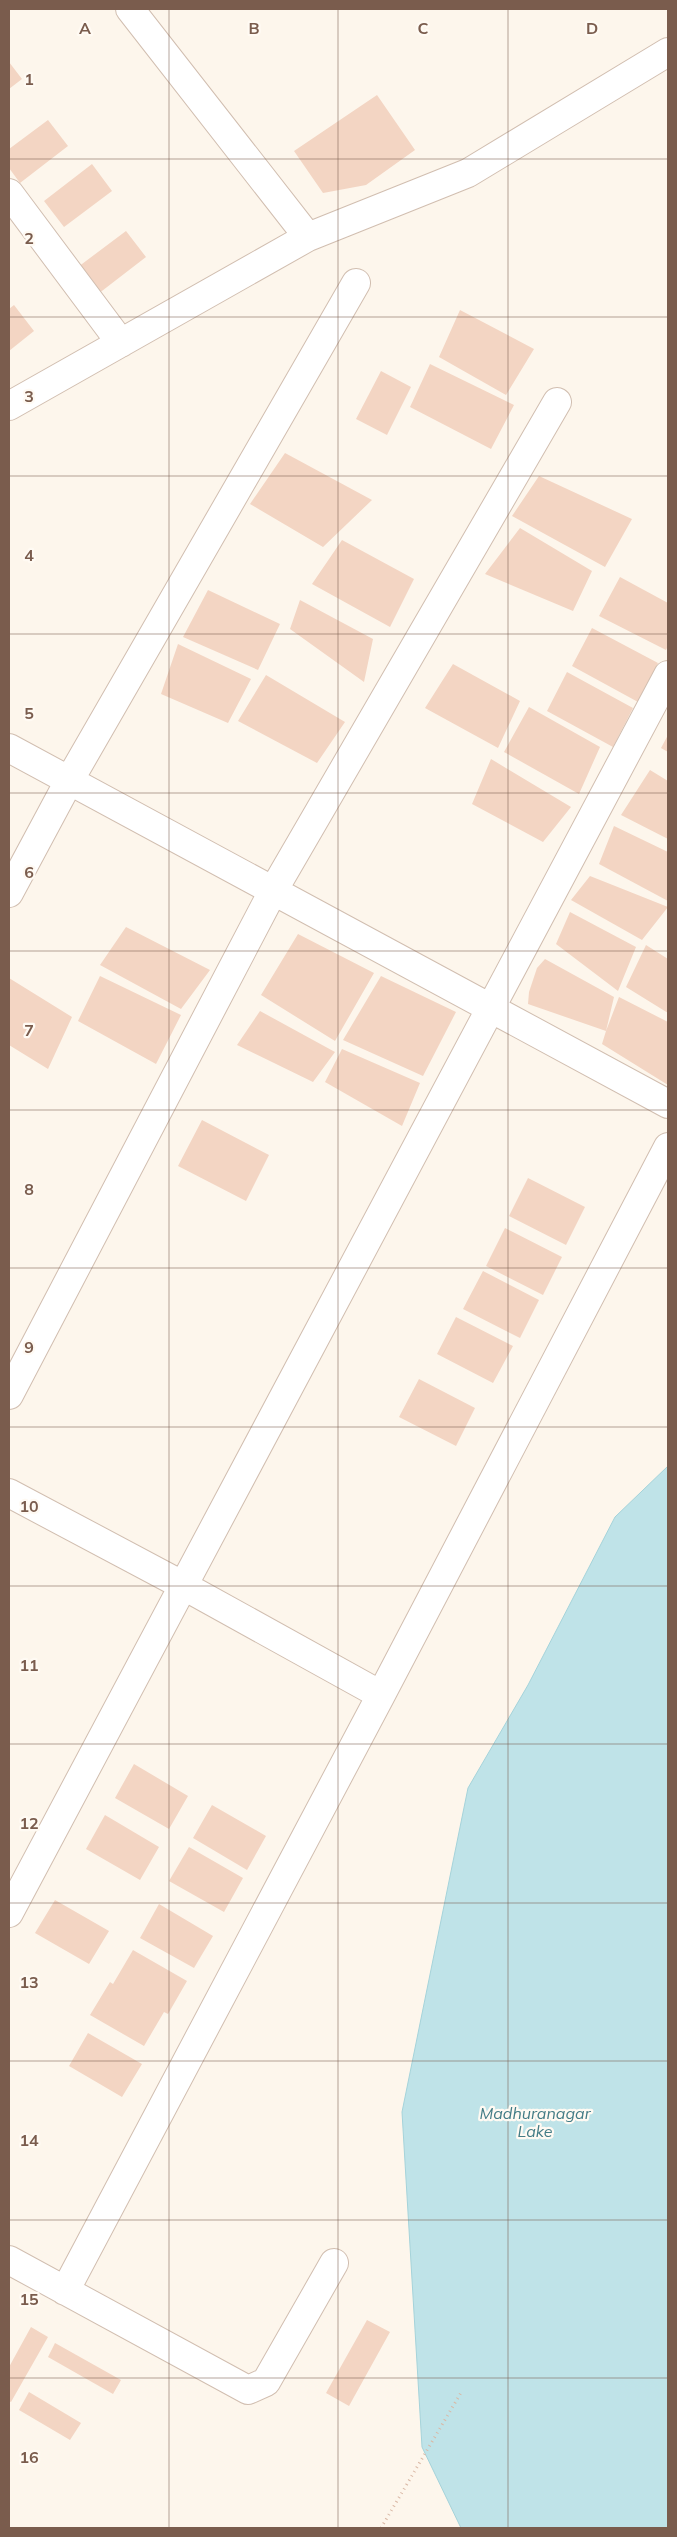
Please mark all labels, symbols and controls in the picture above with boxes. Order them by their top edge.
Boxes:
text: A [79,18,91,38]
text: B [248,18,260,38]
text: C [418,18,429,38]
text: D [586,18,598,38]
text: 1 [24,69,34,89]
text: 2 [24,228,34,248]
text: 3 [24,386,34,406]
text: 4 [24,545,34,565]
text: 5 [24,703,34,723]
text: 6 [24,862,34,882]
text: 7 [24,1020,34,1040]
text: 8 [24,1179,34,1199]
text: 9 [24,1337,34,1357]
text: 10 [19,1496,39,1516]
text: 11 [19,1655,39,1675]
text: 12 [19,1813,39,1833]
text: 13 [19,1972,39,1992]
water label: Madhuranagar Lake [480,2103,592,2141]
text: 14 [19,2130,39,2150]
text: 15 [19,2289,39,2309]
text: 16 [19,2447,39,2467]

